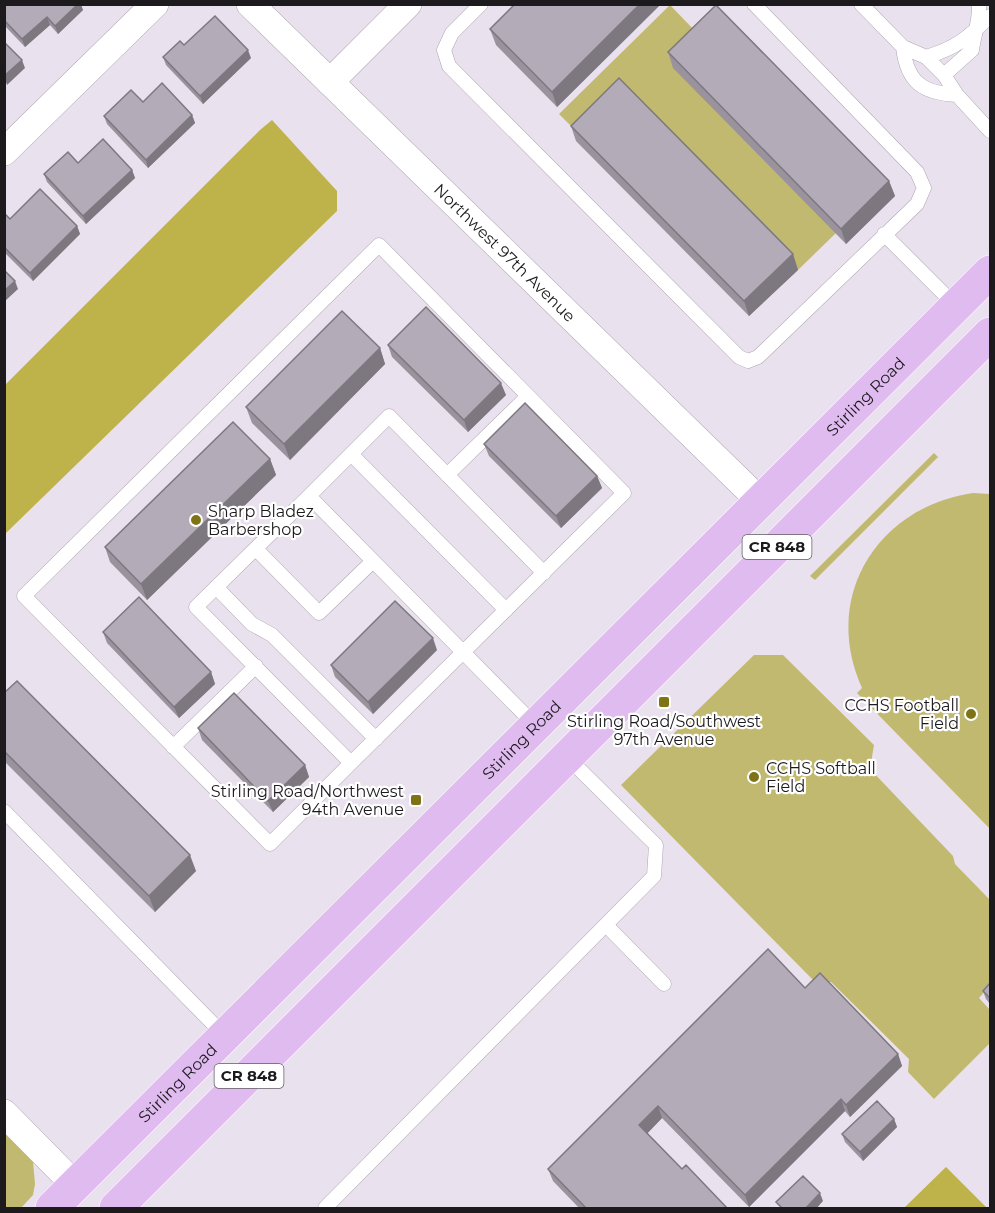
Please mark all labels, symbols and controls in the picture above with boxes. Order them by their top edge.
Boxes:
street label: Northwest 97th Avenue [430,180,579,326]
street label: Stirling Road [822,353,909,440]
place label: Sharp Bladez Barbershop [208,502,314,539]
marker: Sharp Bladez Barbershop [189,513,203,527]
road number: CR 848 [742,535,812,559]
marker: Stirling Road/Southwest 97th Avenue [657,695,671,709]
place label: CCHS Football Field [845,696,959,733]
street label: Stirling Road [478,697,565,783]
marker: CCHS Football Field [964,707,978,721]
place label: Stirling Road/Southwest 97th Avenue [567,712,761,749]
place label: CCHS Softball Field [766,759,876,796]
marker: CCHS Softball Field [747,770,761,784]
place label: Stirling Road/Northwest 94th Avenue [211,782,405,819]
marker: Stirling Road/Northwest 94th Avenue [409,793,423,807]
street label: Stirling Road [134,1040,221,1127]
road number: CR 848 [214,1064,284,1088]

